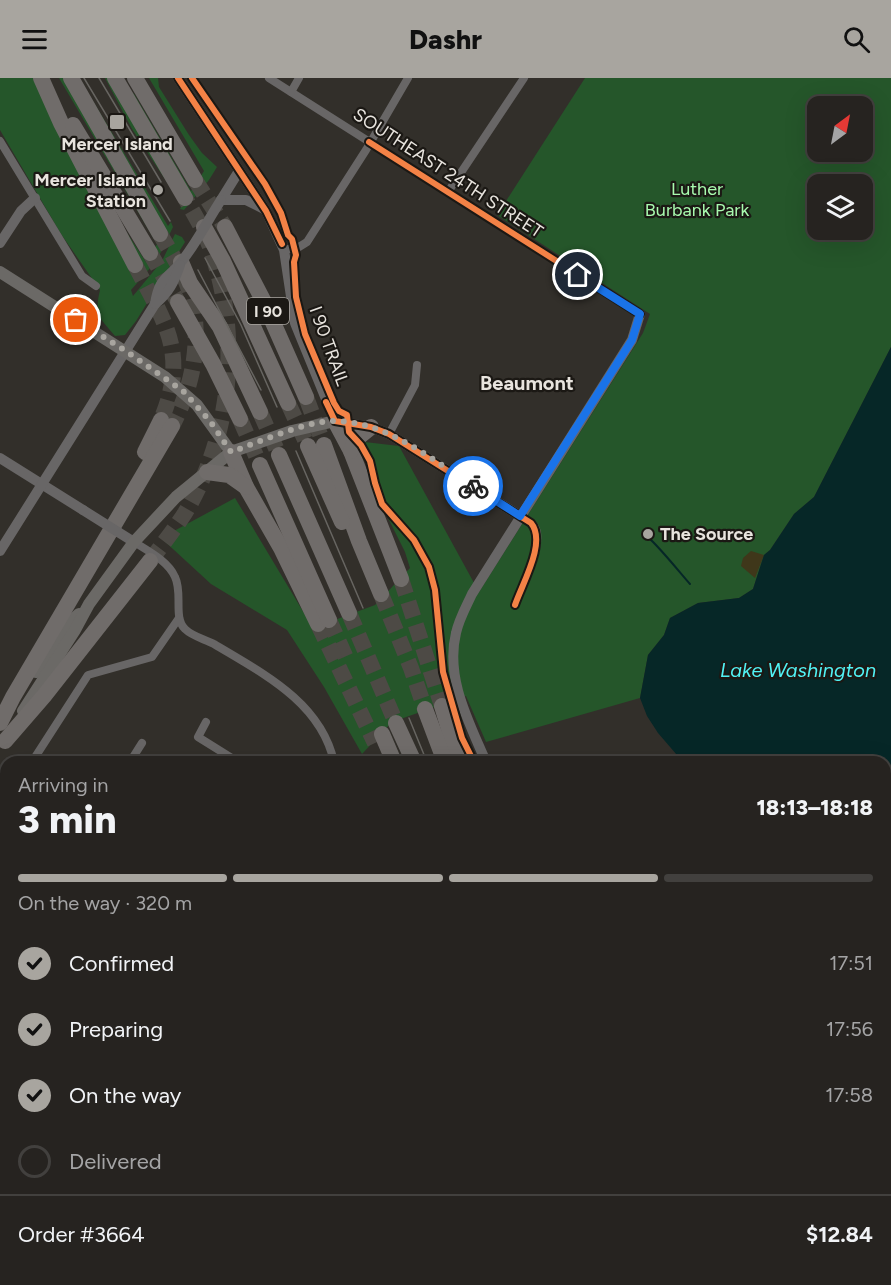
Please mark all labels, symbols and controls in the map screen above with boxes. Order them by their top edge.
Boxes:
icon: menu [18,23,51,56]
text: Dashr [409,23,482,56]
icon: search [840,23,873,56]
north arrow [807,96,873,162]
map controls [807,96,873,240]
street label: SOUTHEAST 24TH STREET [349,103,547,243]
marker: Mercer Island [108,113,126,131]
place label: Mercer Island [61,133,173,155]
place label: Mercer Island Station [34,169,146,212]
button: layers [807,174,873,240]
park label: Luther Burbank Park [645,178,749,221]
marker: Mercer Island Station [151,183,165,197]
pin [552,249,603,300]
icon: home [561,258,594,291]
pin [50,294,101,345]
road number: I 90 [247,298,289,324]
icon: bag [59,303,92,336]
street label: I 90 TRAIL [304,303,354,389]
district label: Beaumont [480,371,574,395]
courier [443,456,503,516]
icon: bike [457,470,490,503]
place label: The Source [660,523,753,545]
marker: The Source [641,527,655,541]
water label: Lake Washington [720,658,876,682]
text: Arriving in [18,773,108,797]
text: 18:13–18:18 [756,794,873,821]
text: 3 min [18,796,116,843]
text: On the way · 320 m [18,891,192,915]
icon: check [18,947,51,980]
text: Confirmed [69,950,174,977]
text: 17:51 [829,951,873,975]
icon: check [18,1013,51,1046]
text: Preparing [69,1016,163,1043]
text: 17:56 [826,1017,873,1041]
icon: check [18,1079,51,1112]
text: On the way [69,1082,181,1109]
text: 17:58 [825,1083,873,1107]
text: Delivered [69,1148,162,1175]
text: Order #3664 [18,1221,145,1248]
text: $12.84 [806,1221,873,1248]

